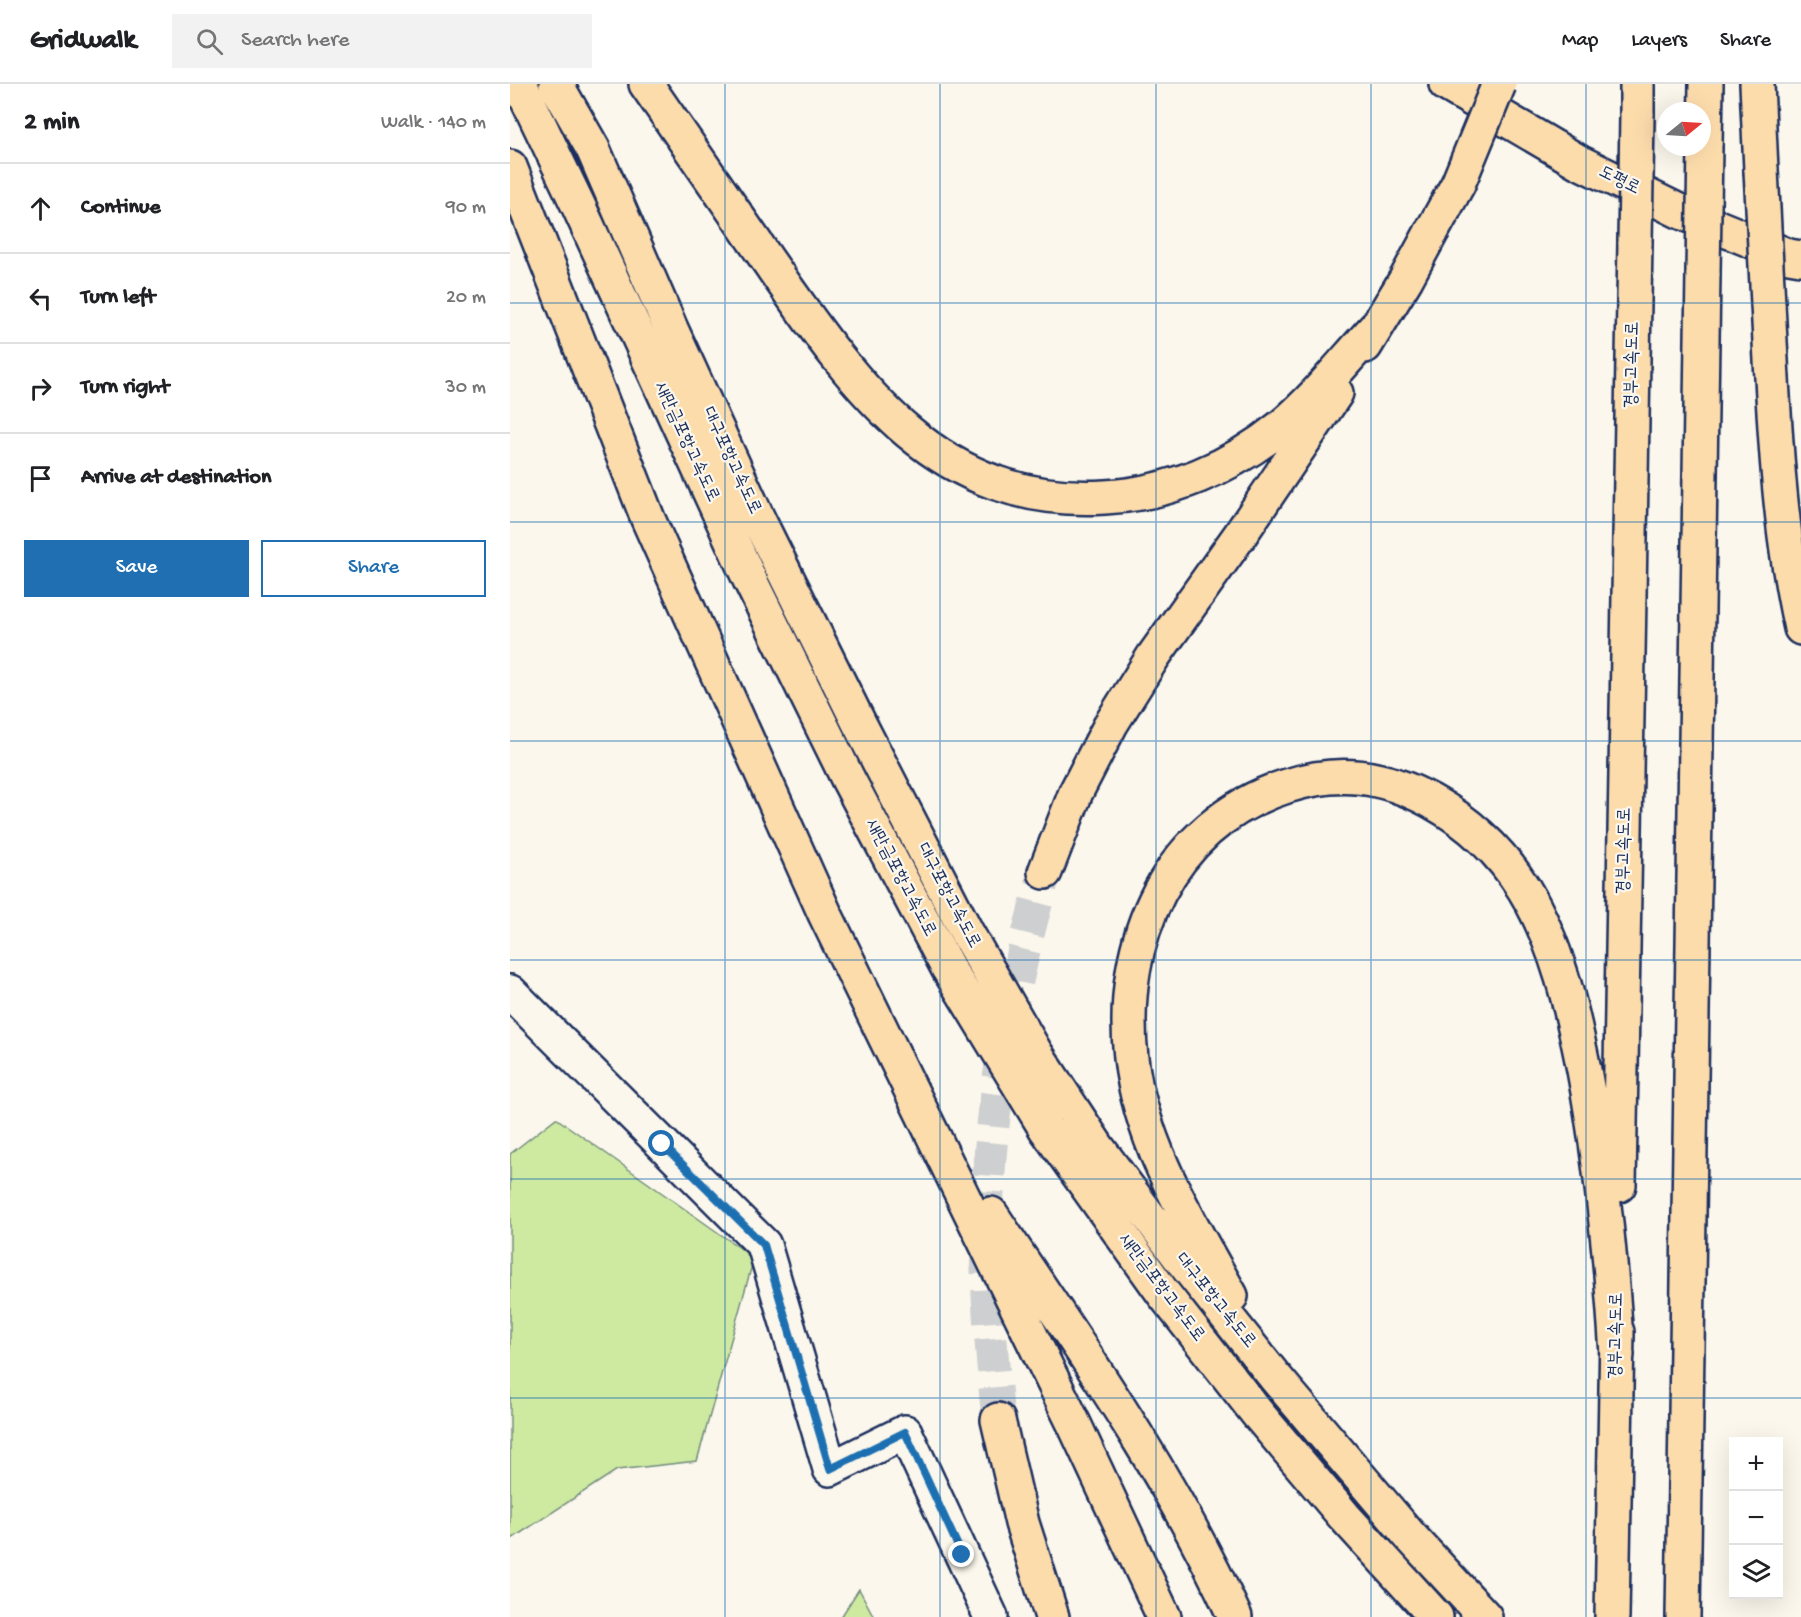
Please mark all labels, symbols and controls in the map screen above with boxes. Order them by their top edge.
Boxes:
search box [172,14,592,68]
text: Gridwalk [30,25,136,58]
icon: search [193,25,226,58]
text: Search here [241,28,349,54]
text: Map [1562,29,1598,54]
text: Layers [1631,29,1687,54]
text: Share [1720,29,1771,54]
north arrow [1657,102,1711,156]
text: 2 min [24,108,79,139]
text: Walk · 140 m [381,112,486,135]
street label: 도평로 [1595,162,1643,200]
icon: ahead [24,192,57,225]
text: Continue [81,195,161,221]
text: 90 m [446,197,486,220]
icon: left [24,282,57,315]
text: Turn left [81,285,155,311]
text: 20 m [446,287,486,310]
street label: 경부고속도로 [1622,321,1644,409]
icon: right [24,372,57,405]
text: Turn right [81,375,169,401]
text: 30 m [445,377,486,400]
street label: 새만금포항고속도로 [649,378,723,506]
street label: 대구포항고속도로 [697,404,765,518]
icon: arrive [24,462,57,495]
text: Arrive at destination [81,465,271,491]
button: Save [24,540,249,597]
button: Share [261,540,486,597]
street label: 경부고속도로 [1614,807,1636,895]
street label: 새만금포항고속도로 [860,816,940,940]
street label: 대구포항고속도로 [912,840,984,952]
route start [648,1130,674,1156]
street label: 새만금포항고속도로 [1113,1230,1209,1346]
street label: 대구포항고속도로 [1170,1249,1260,1353]
street label: 경부고속도로 [1606,1292,1628,1380]
map controls [1729,1437,1783,1599]
button: + [1729,1437,1783,1491]
button: − [1729,1491,1783,1545]
route end [948,1541,974,1567]
button: layers [1729,1545,1783,1599]

